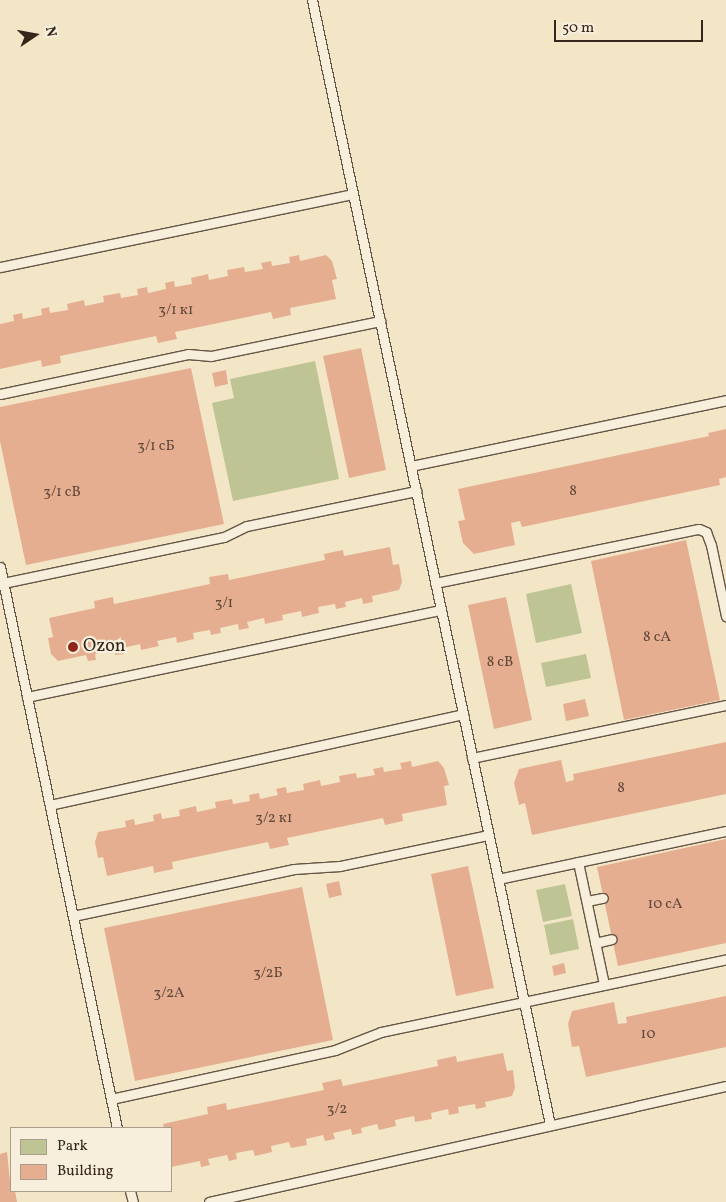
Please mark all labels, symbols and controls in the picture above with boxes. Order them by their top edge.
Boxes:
north arrow [10,10,60,60]
scale bar [556,10,705,42]
text: 50 m [562,18,594,39]
text: N [40,25,61,39]
house number: 3/1 к1 [158,302,194,320]
house number: 3/1 сБ [137,438,175,456]
house number: 8 [569,483,577,501]
house number: 3/1 сВ [43,484,81,502]
house number: 3/1 [215,595,233,613]
house number: 8 сА [643,629,671,647]
place label: Ozon [83,636,125,658]
marker: Ozon [67,641,79,653]
house number: 8 сВ [487,654,513,672]
house number: 8 [617,780,625,798]
house number: 3/2 к1 [255,810,293,828]
house number: 10 сА [647,896,683,914]
house number: 3/2Б [253,965,283,983]
house number: 3/2А [153,985,185,1003]
house number: 10 [641,1026,655,1044]
house number: 3/2 [327,1101,347,1119]
legend [10,1127,172,1192]
text: Park [57,1136,88,1157]
text: Building [57,1161,113,1182]

